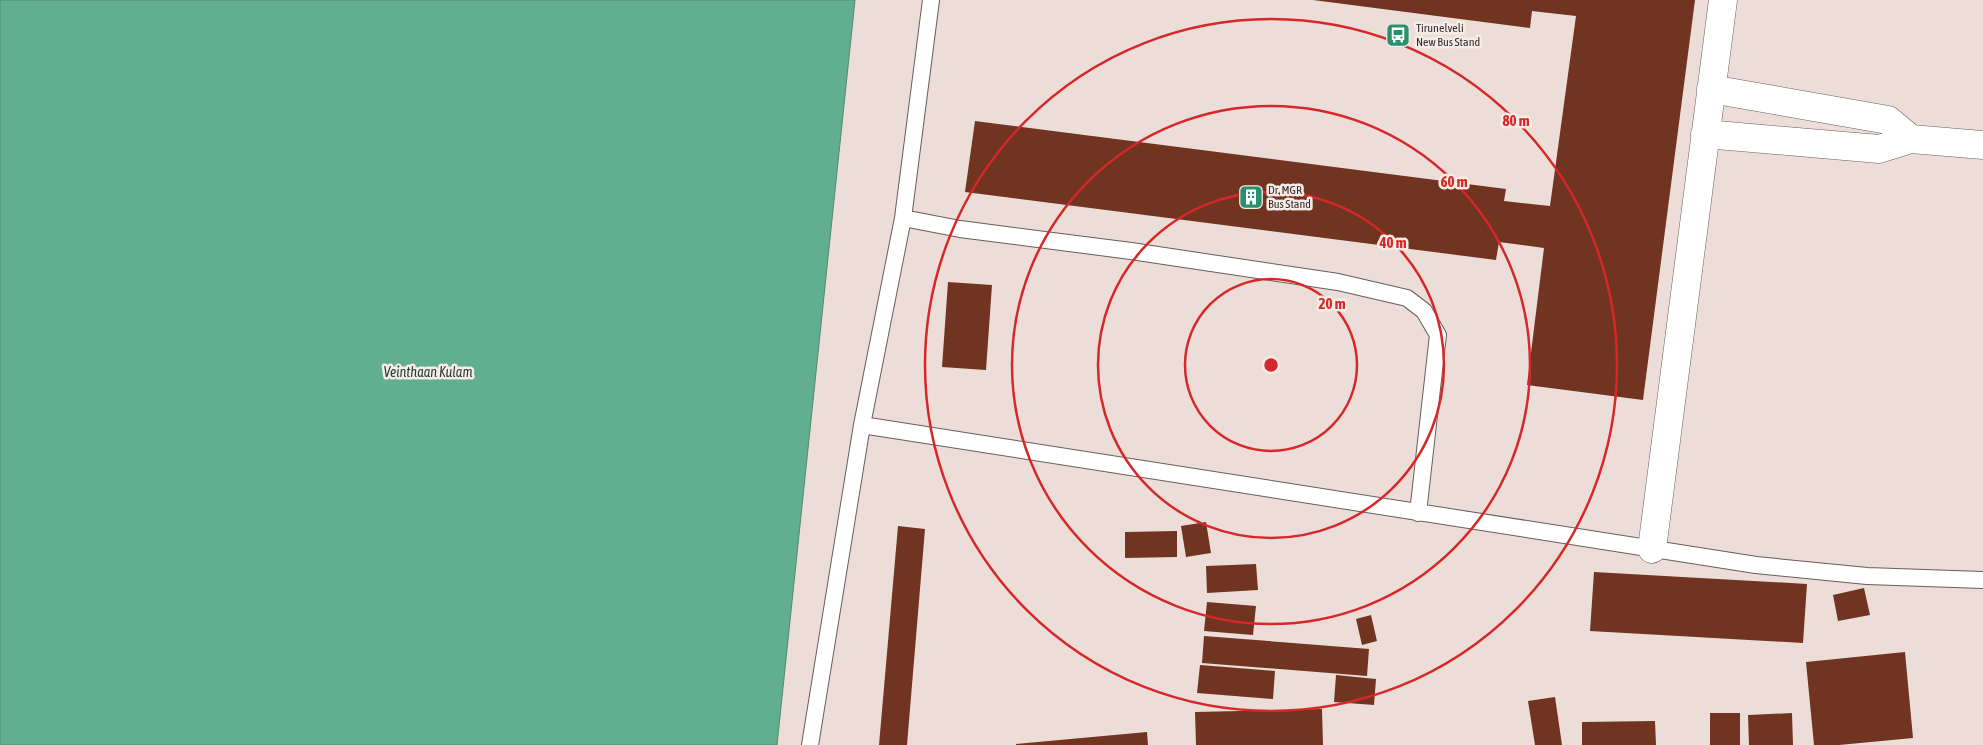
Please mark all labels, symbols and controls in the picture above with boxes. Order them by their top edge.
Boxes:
place label: Tirunelveli New Bus Stand [1416,21,1480,49]
bus stop icon: Tirunelveli New Bus Stand [1385,22,1411,48]
text: 80 m [1503,112,1530,129]
text: 60 m [1441,173,1468,190]
place label: Dr. MGR Bus Stand [1268,183,1311,211]
building icon: Dr. MGR Bus Stand [1238,184,1264,210]
text: 40 m [1379,234,1407,251]
text: 20 m [1319,295,1346,312]
centre of rings [1262,356,1280,374]
water label: Veinthaan Kulam [384,364,472,380]

